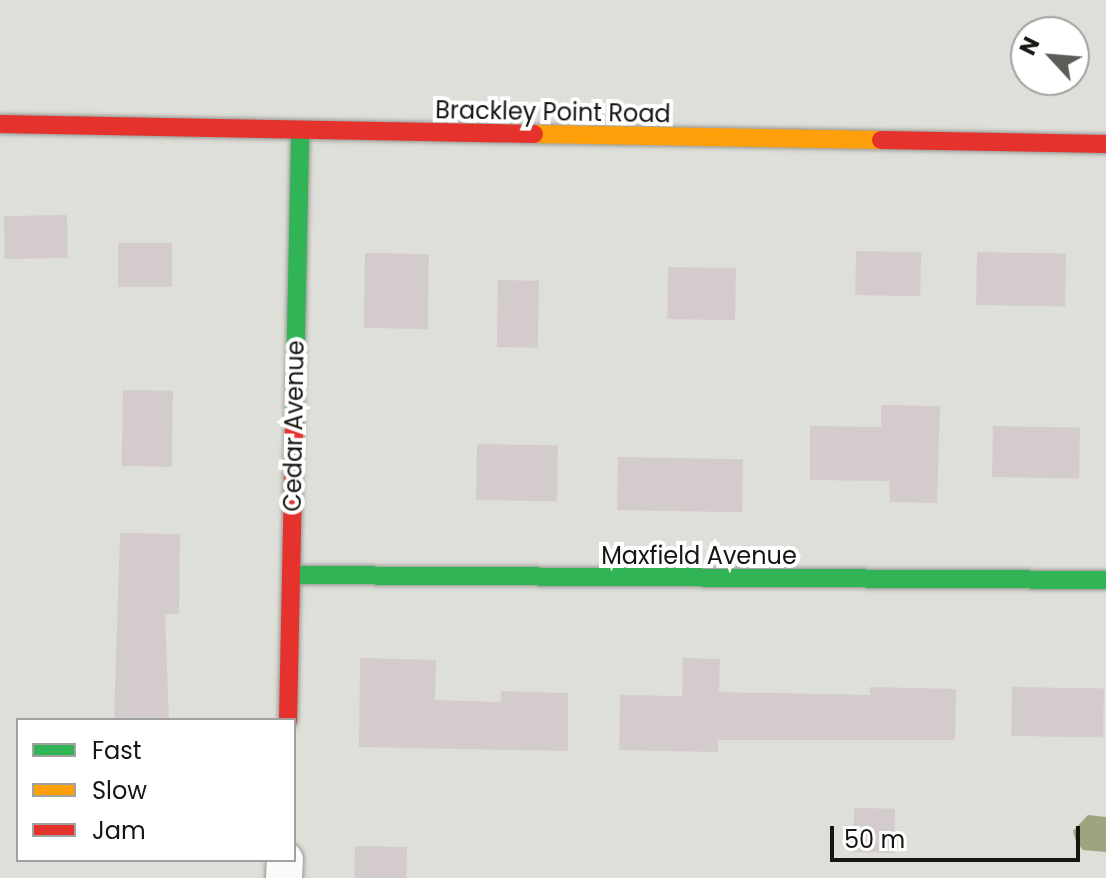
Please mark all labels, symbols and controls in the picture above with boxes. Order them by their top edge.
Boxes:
north arrow [1010,16,1090,96]
text: N [1012,32,1047,60]
street label: Brackley Point Road [435,96,671,128]
street label: Cedar Avenue [278,340,310,512]
street label: Maxfield Avenue [601,542,797,570]
legend [16,718,296,862]
text: Fast [92,734,142,767]
text: Slow [92,774,147,807]
scale bar [834,810,1084,860]
text: Jam [92,814,146,847]
text: 50 m [844,823,905,856]

